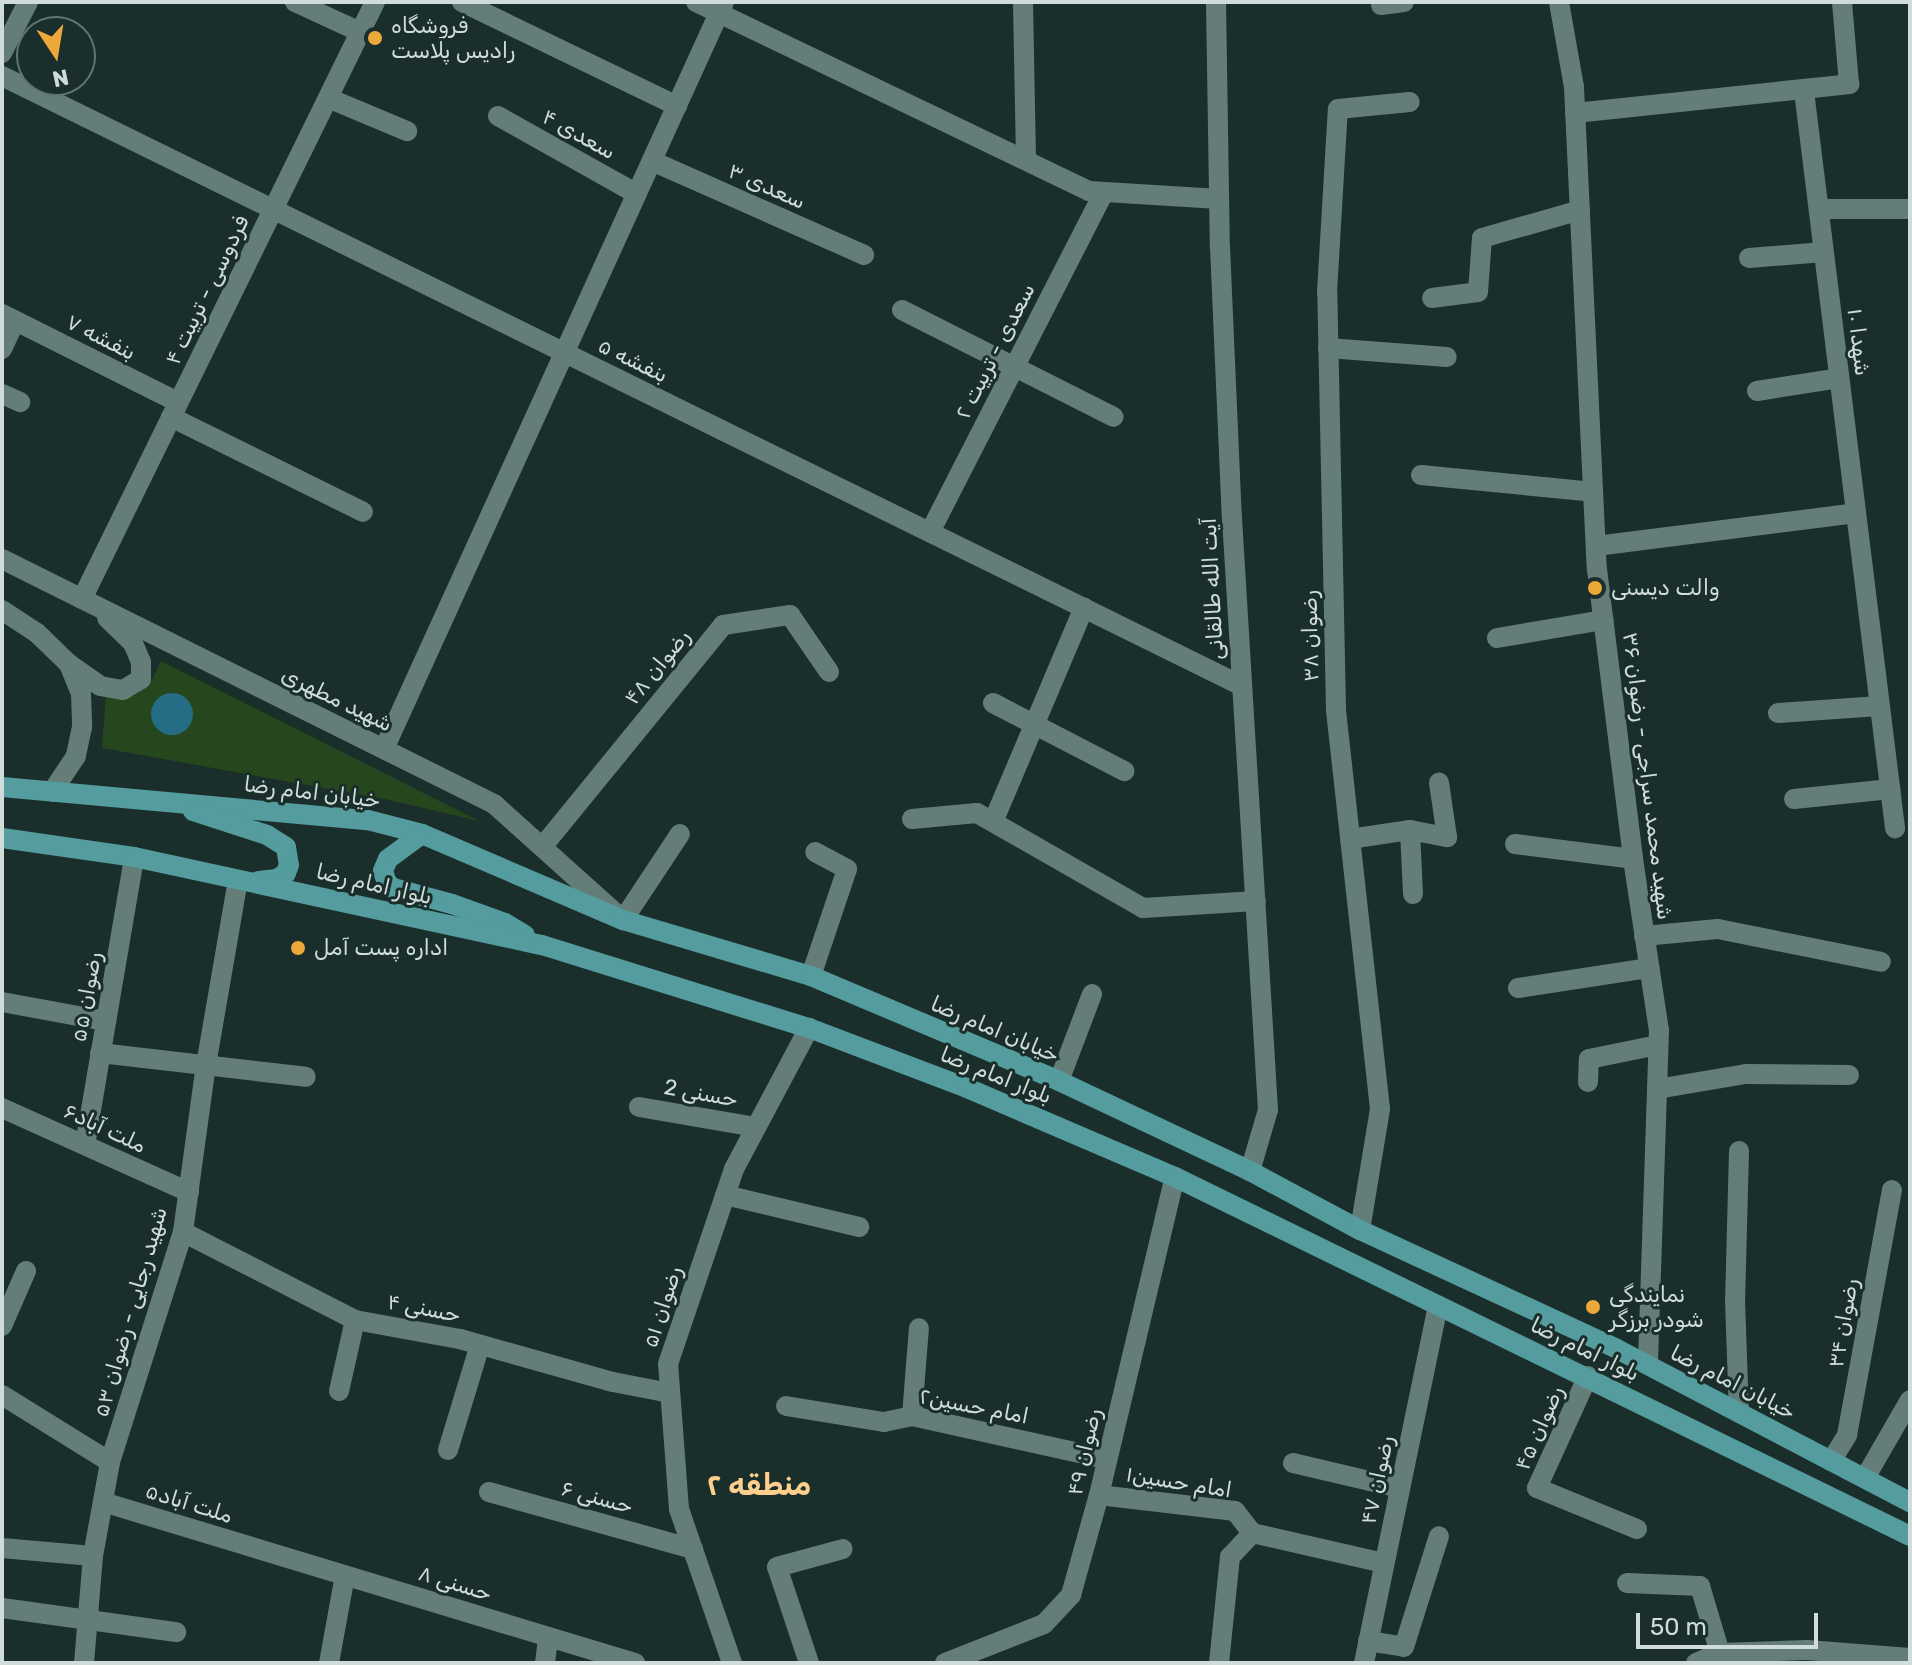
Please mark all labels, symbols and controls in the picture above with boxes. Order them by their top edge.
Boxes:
place label: فروشگاه رادیس پلاست [391,12,515,64]
north arrow [16,16,96,96]
marker: فروشگاه رادیس پلاست [366,29,384,47]
text: N [50,63,71,93]
street label: سعدی ۴ [538,103,620,165]
street label: سعدی ۳ [724,157,810,215]
street label: فردوسی - تربیت ۴ [159,211,255,369]
street label: سعدی - تربیت ۲ [949,279,1041,423]
street label: شهدا ۱۰ [1842,307,1876,377]
street label: بنفشه ۷ [62,308,140,366]
street label: بنفشه ۵ [594,332,672,388]
street label: آیت الله طالقانی [1195,517,1229,661]
place label: والت دیسنی [1611,575,1720,601]
marker: والت دیسنی [1586,579,1604,597]
street label: رضوان ۳۸ [1296,590,1324,682]
street label: رضوان ۴۸ [618,624,696,710]
street label: شهید محمد سراجی - رضوان ۳۶ [1617,631,1679,921]
street label: شهید مطهری [277,661,397,737]
street label: خیابان امام رضا [242,771,382,813]
street label: بلوار امام رضا [313,858,435,910]
place label: اداره پست آمل [314,935,448,961]
marker: اداره پست آمل [289,939,307,957]
street label: رضوان ۵۵ [65,950,107,1044]
street label: خیابان امام رضا [927,990,1063,1068]
street label: بلوار امام رضا [936,1041,1056,1109]
street label: حسنی 2 [662,1074,740,1112]
street label: ملت آباد۶ [60,1097,150,1159]
street label: شهید رجایی - رضوان ۵۳ [87,1204,173,1420]
street label: رضوان ۵۱ [636,1263,688,1351]
street label: رضوان ۳۴ [1822,1276,1864,1370]
place label: نمایندگی شودر برزگر [1609,1281,1704,1332]
street label: حسنی ۴ [385,1288,463,1328]
marker: نمایندگی شودر برزگر [1584,1298,1602,1316]
street label: بلوار امام رضا [1526,1311,1644,1387]
street label: خیابان امام رضا [1666,1339,1800,1425]
street label: امام حسین۲ [917,1382,1031,1430]
street label: رضوان ۴۵ [1509,1382,1569,1474]
street label: رضوان ۴۹ [1061,1406,1107,1498]
street label: رضوان ۴۷ [1355,1433,1399,1527]
street label: امام حسین۱ [1124,1461,1234,1503]
district label: منطقه ۲ [707,1467,811,1503]
street label: حسنی ۶ [558,1475,636,1519]
street label: ملت آباد۵ [142,1477,236,1529]
street label: حسنی ۸ [415,1559,495,1607]
scale bar [1640,1597,1822,1647]
text: 50 m [1650,1613,1707,1641]

